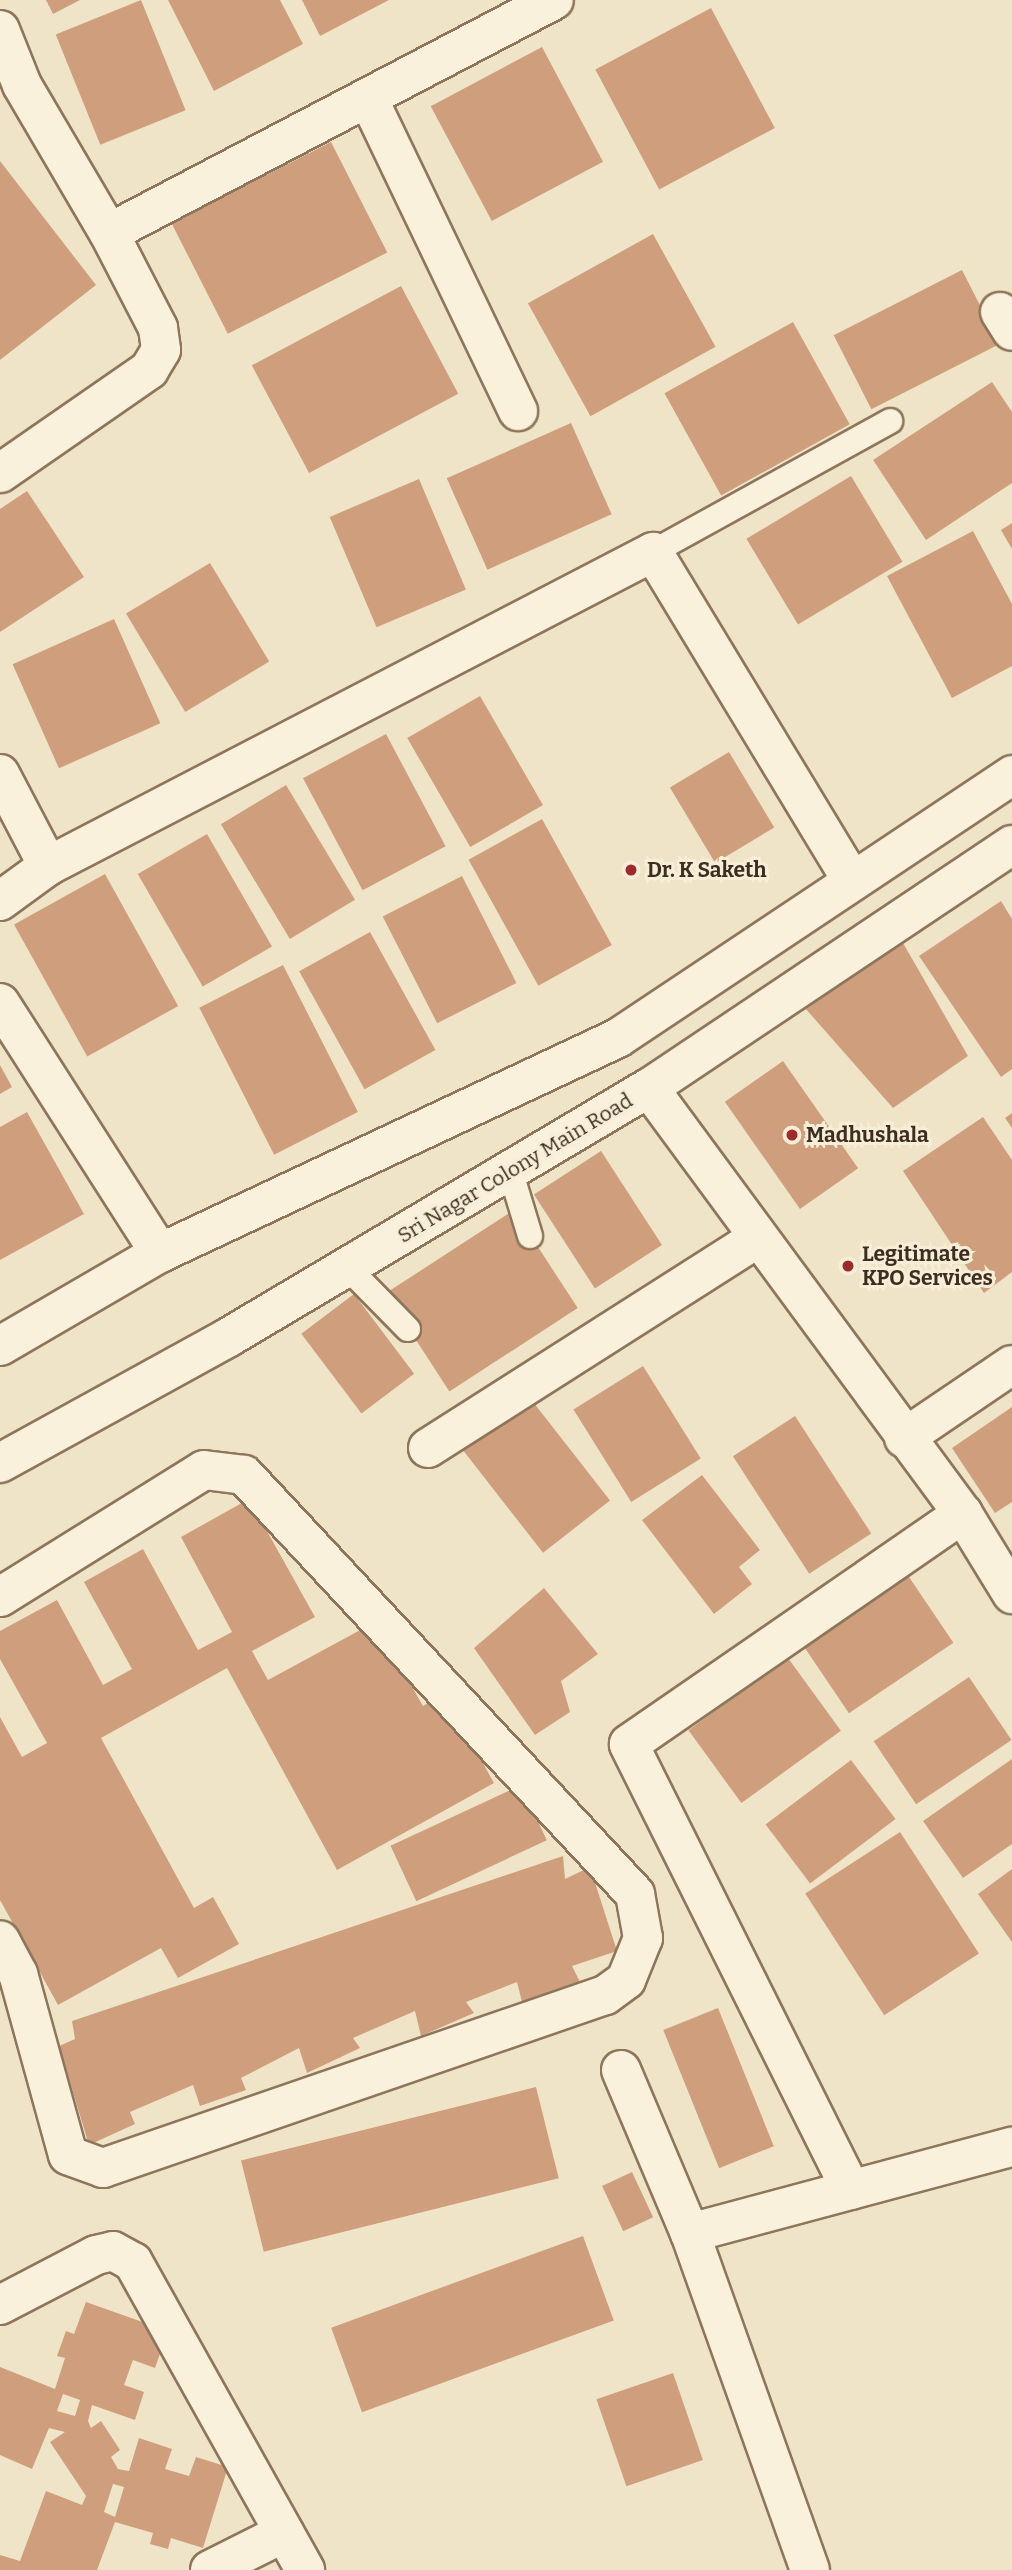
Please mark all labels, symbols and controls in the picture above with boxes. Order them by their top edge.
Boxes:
place label: Dr. K Saketh [647,857,766,883]
marker: Dr. K Saketh [621,860,641,880]
street label: Sri Nagar Colony Main Road [393,1088,637,1248]
place label: Madhushala [806,1122,929,1148]
marker: Madhushala [784,1127,800,1143]
place label: Legitimate KPO Services [862,1241,993,1291]
marker: Legitimate KPO Services [840,1258,856,1274]

